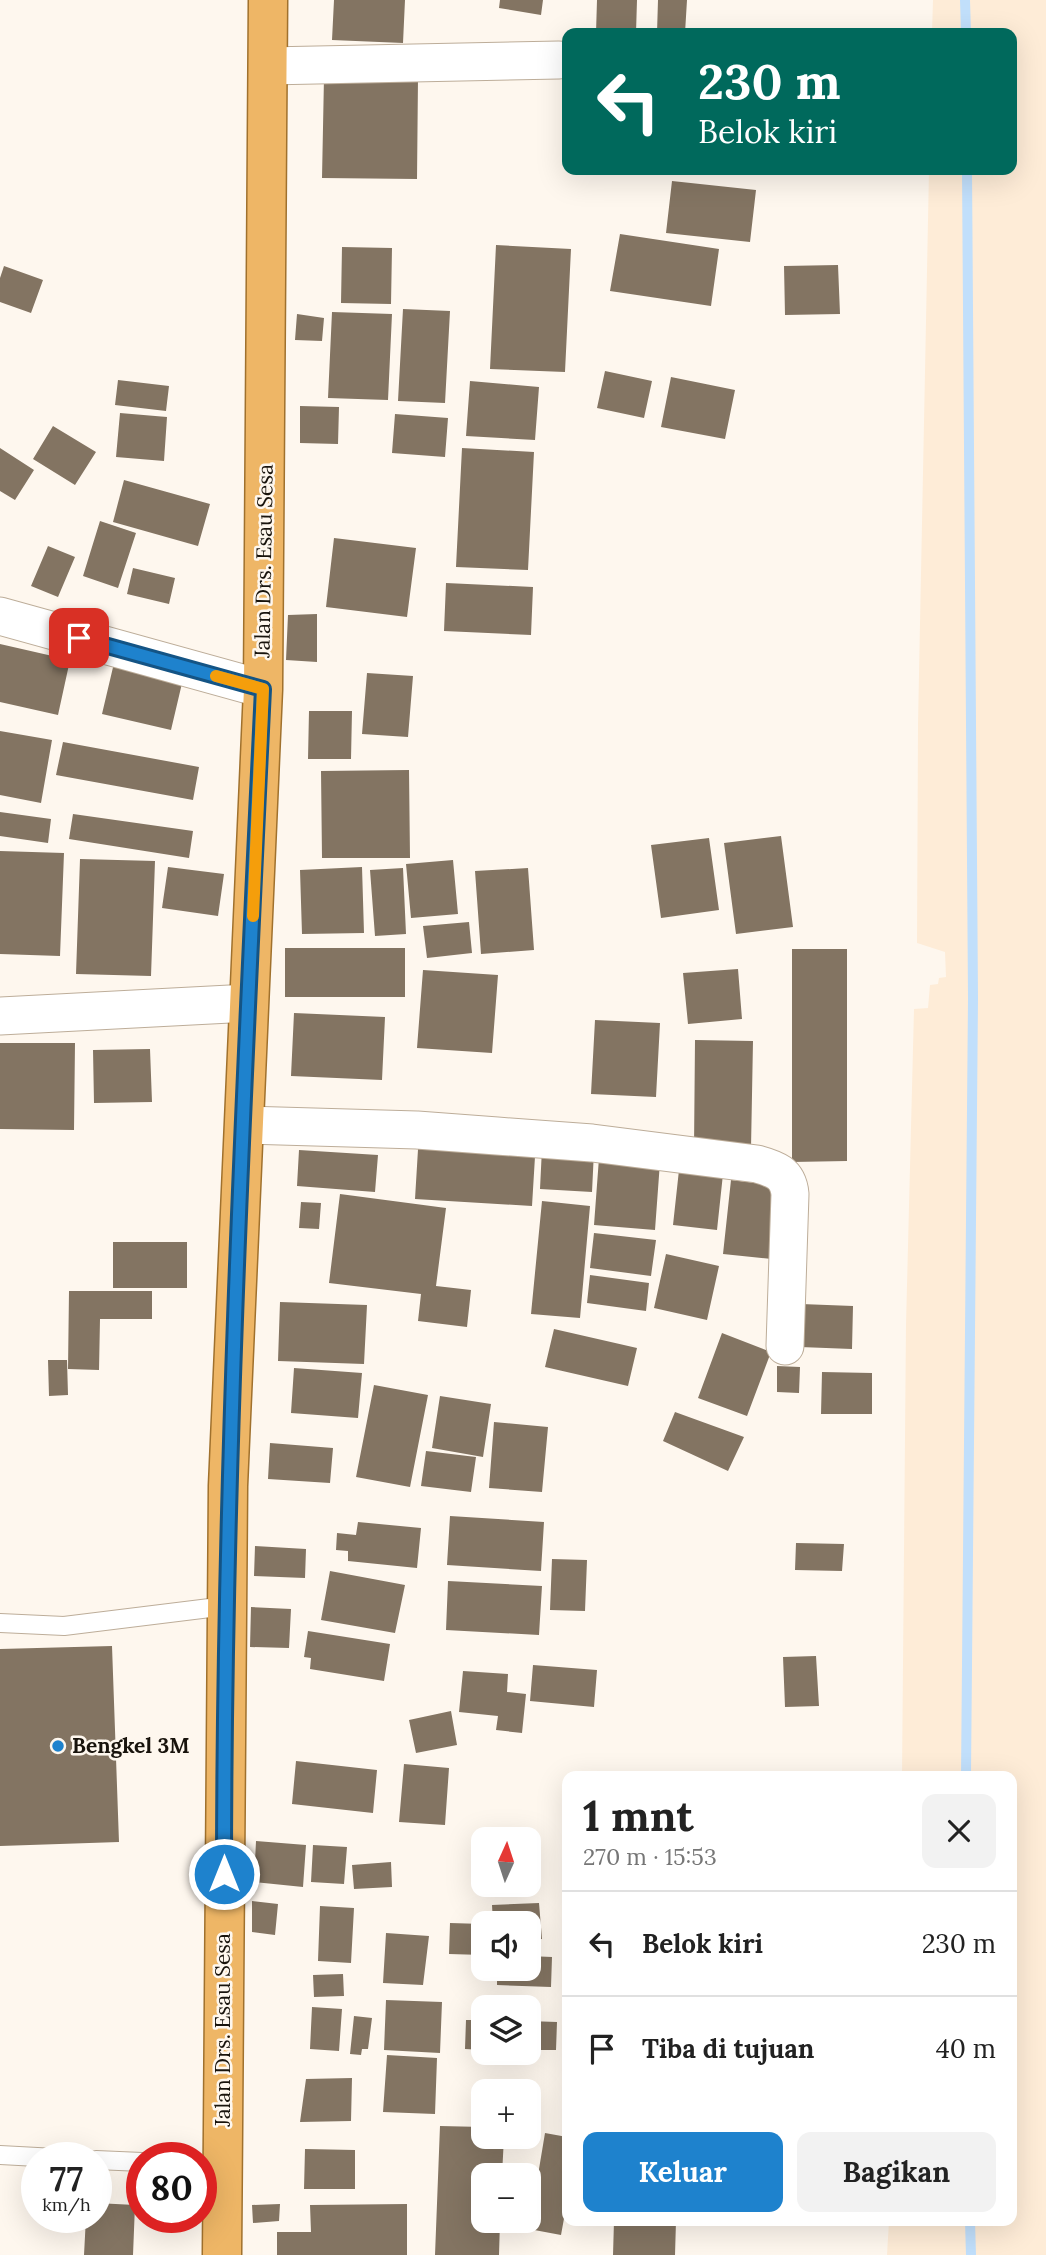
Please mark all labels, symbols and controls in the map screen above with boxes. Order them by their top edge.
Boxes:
text: 230 m [698,50,841,112]
icon: left [583,56,674,147]
text: Belok kiri [698,111,837,152]
street label: Jalan Drs. Esau Sesa [248,464,279,659]
pin [49,608,109,668]
icon: arrive [60,619,98,657]
place label: Bengkel 3M [72,1732,190,1759]
marker: Bengkel 3M [50,1738,66,1754]
text: 1 mnt [583,1789,694,1843]
button: close [922,1794,996,1868]
north arrow [471,1827,541,1897]
map controls [471,1827,541,2233]
position arrow [187,1837,261,1911]
text: 270 m · 15:53 [583,1842,717,1871]
button: sound [471,1911,541,1981]
icon: left [583,1925,621,1963]
text: Belok kiri [642,1927,763,1960]
text: 230 m [922,1927,996,1960]
street label: Jalan Drs. Esau Sesa [209,1933,236,2128]
button: layers [471,1995,541,2065]
icon: arrive [583,2030,621,2068]
text: Tiba di tujuan [642,2032,814,2065]
text: 40 m [936,2032,996,2065]
button: + [471,2079,541,2149]
button: Keluar [583,2132,783,2212]
button: Bagikan [797,2132,996,2212]
speed limit sign: 80 [126,2142,217,2233]
text: 77 [50,2156,83,2201]
button: − [471,2163,541,2233]
text: km/h [42,2193,91,2216]

